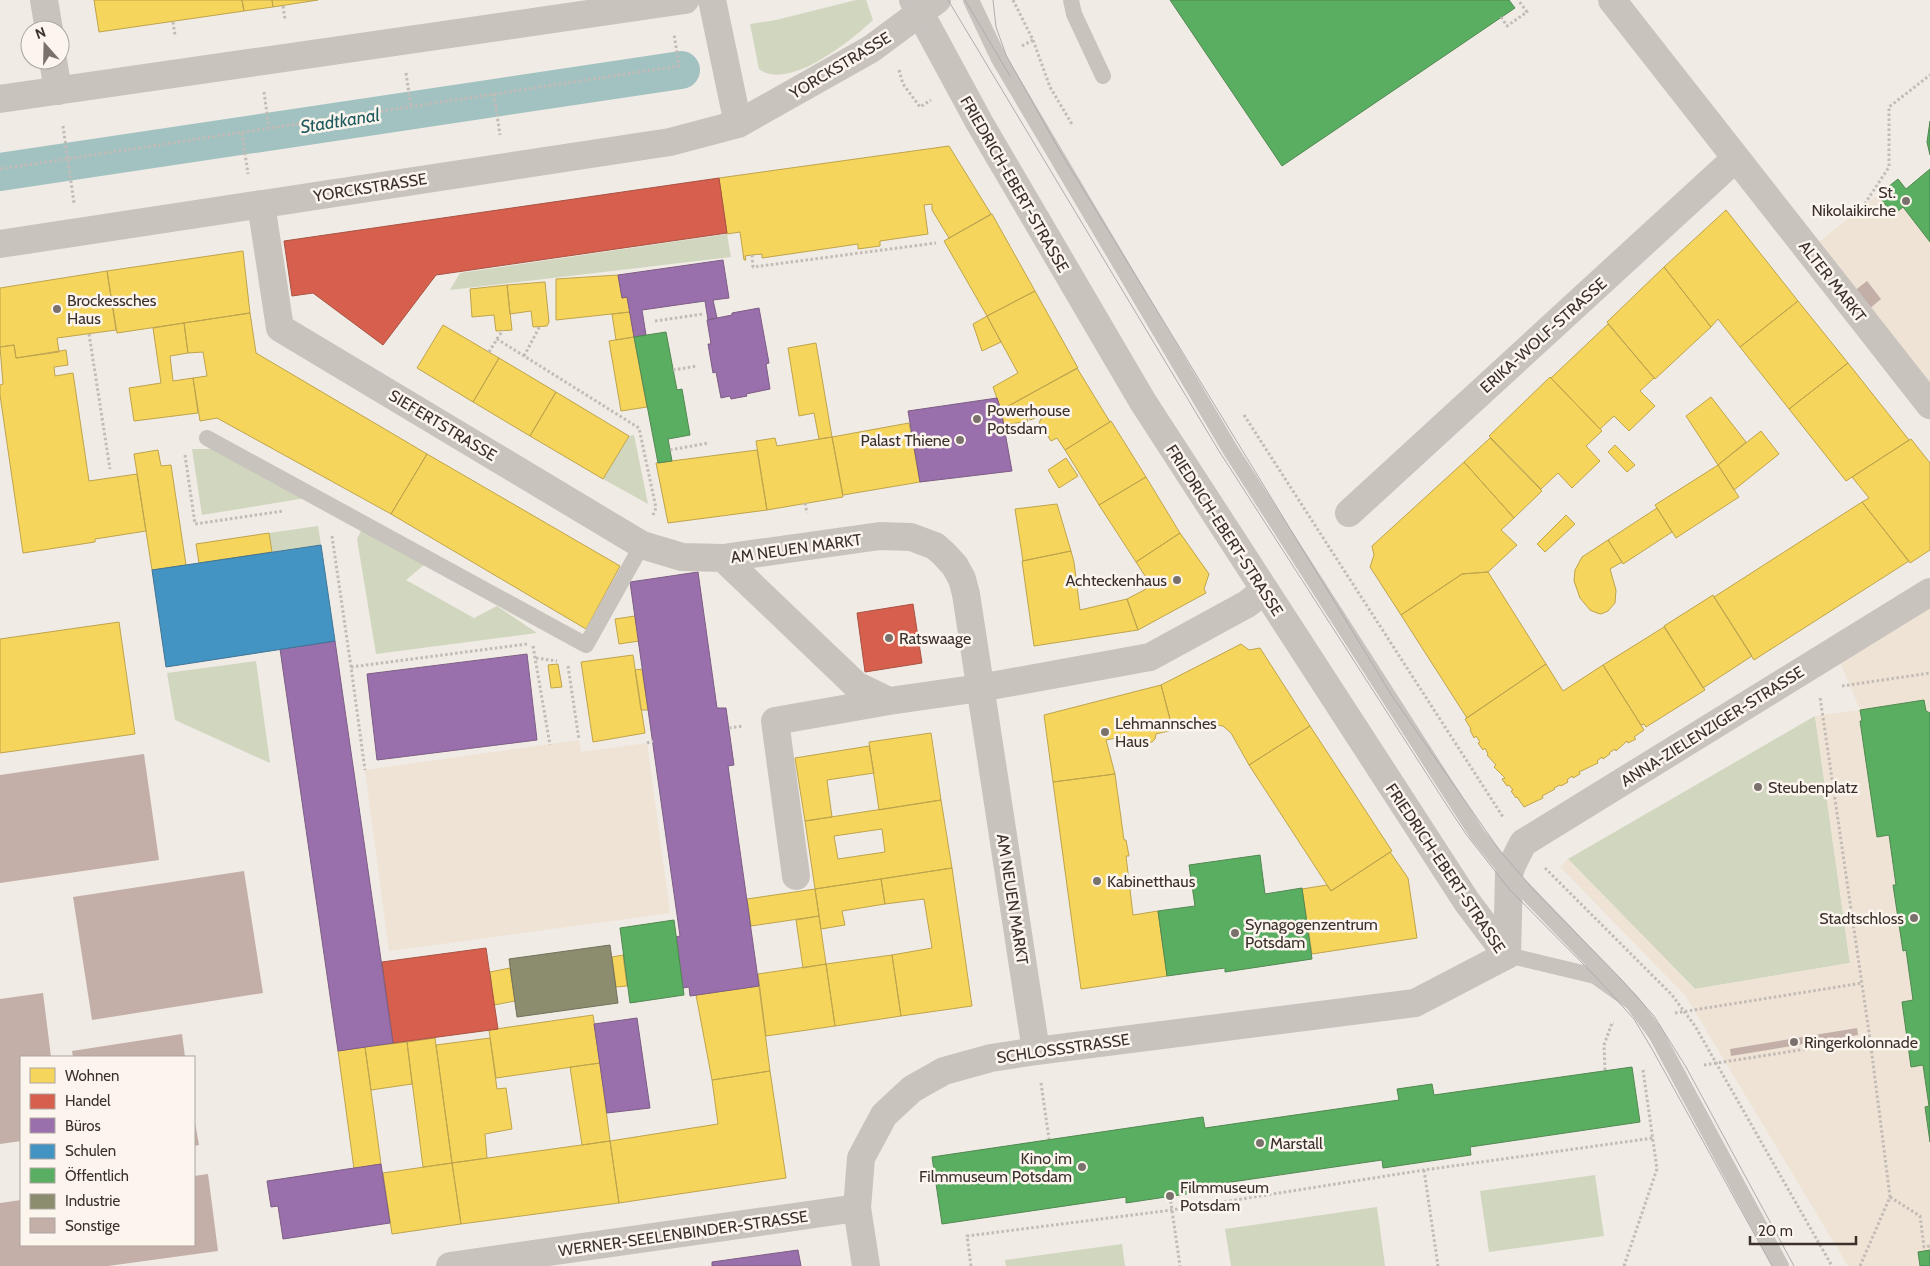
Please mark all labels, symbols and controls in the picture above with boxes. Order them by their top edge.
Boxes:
north arrow [20,20,70,70]
text: N [33,23,48,43]
street label: YORCKSTRASSE [785,28,894,104]
street label: FRIEDRICH-EBERT-STRASSE [956,93,1073,276]
water label: Stadtkanal [299,104,382,138]
street label: YORCKSTRASSE [311,169,428,206]
place label: St. Nikolaikirche [1811,183,1896,220]
marker: St. Nikolaikirche [1900,195,1912,207]
street label: ALTER MARKT [1795,237,1870,326]
street label: ERIKA-WOLF-STRASSE [1476,274,1611,397]
place label: Brockessches Haus [67,291,157,328]
marker: Brockessches Haus [51,303,63,315]
street label: SIEFERTSTRASSE [385,386,500,465]
place label: Powerhouse Potsdam [987,401,1070,438]
marker: Powerhouse Potsdam [971,413,983,425]
place label: Palast Thiene [860,431,950,450]
marker: Palast Thiene [954,434,966,446]
street label: FRIEDRICH-EBERT-STRASSE [1162,441,1287,620]
street label: AM NEUEN MARKT [729,530,863,567]
place label: Achteckenhaus [1065,571,1167,590]
marker: Achteckenhaus [1171,574,1183,586]
place label: Ratswaage [899,629,971,648]
marker: Ratswaage [883,632,895,644]
street label: ANNA-ZIELENZIGER-STRASSE [1617,662,1807,791]
place label: Lehmannsches Haus [1115,714,1217,751]
marker: Lehmannsches Haus [1099,726,1111,738]
place label: Steubenplatz [1768,778,1859,797]
street label: FRIEDRICH-EBERT-STRASSE [1382,780,1510,957]
marker: Steubenplatz [1752,781,1764,793]
street label: AM NEUEN MARKT [993,832,1032,966]
place label: Kabinetthaus [1107,872,1196,891]
marker: Kabinetthaus [1091,875,1103,887]
place label: Stadtschloss [1819,909,1904,928]
marker: Stadtschloss [1908,912,1920,924]
place label: Synagogenzentrum Potsdam [1245,915,1378,952]
marker: Synagogenzentrum Potsdam [1229,927,1241,939]
street label: SCHLOSSSTRASSE [995,1030,1131,1067]
place label: Ringerkolonnade [1804,1033,1918,1052]
marker: Ringerkolonnade [1788,1036,1800,1048]
legend [20,1056,195,1246]
text: Wohnen [65,1067,119,1085]
text: Handel [65,1092,111,1110]
text: Büros [65,1117,101,1135]
place label: Marstall [1270,1134,1323,1153]
marker: Marstall [1254,1137,1266,1149]
text: Schulen [65,1142,116,1160]
place label: Kino im Filmmuseum Potsdam [919,1149,1072,1186]
marker: Kino im Filmmuseum Potsdam [1076,1161,1088,1173]
text: Öffentlich [65,1167,129,1185]
place label: Filmmuseum Potsdam [1180,1178,1269,1215]
marker: Filmmuseum Potsdam [1164,1190,1176,1202]
text: Industrie [65,1192,120,1210]
street label: WERNER-SEELENBINDER-STRASSE [557,1207,809,1260]
scale bar [1750,1214,1856,1246]
text: Sonstige [65,1217,120,1235]
text: 20 m [1758,1222,1793,1240]

